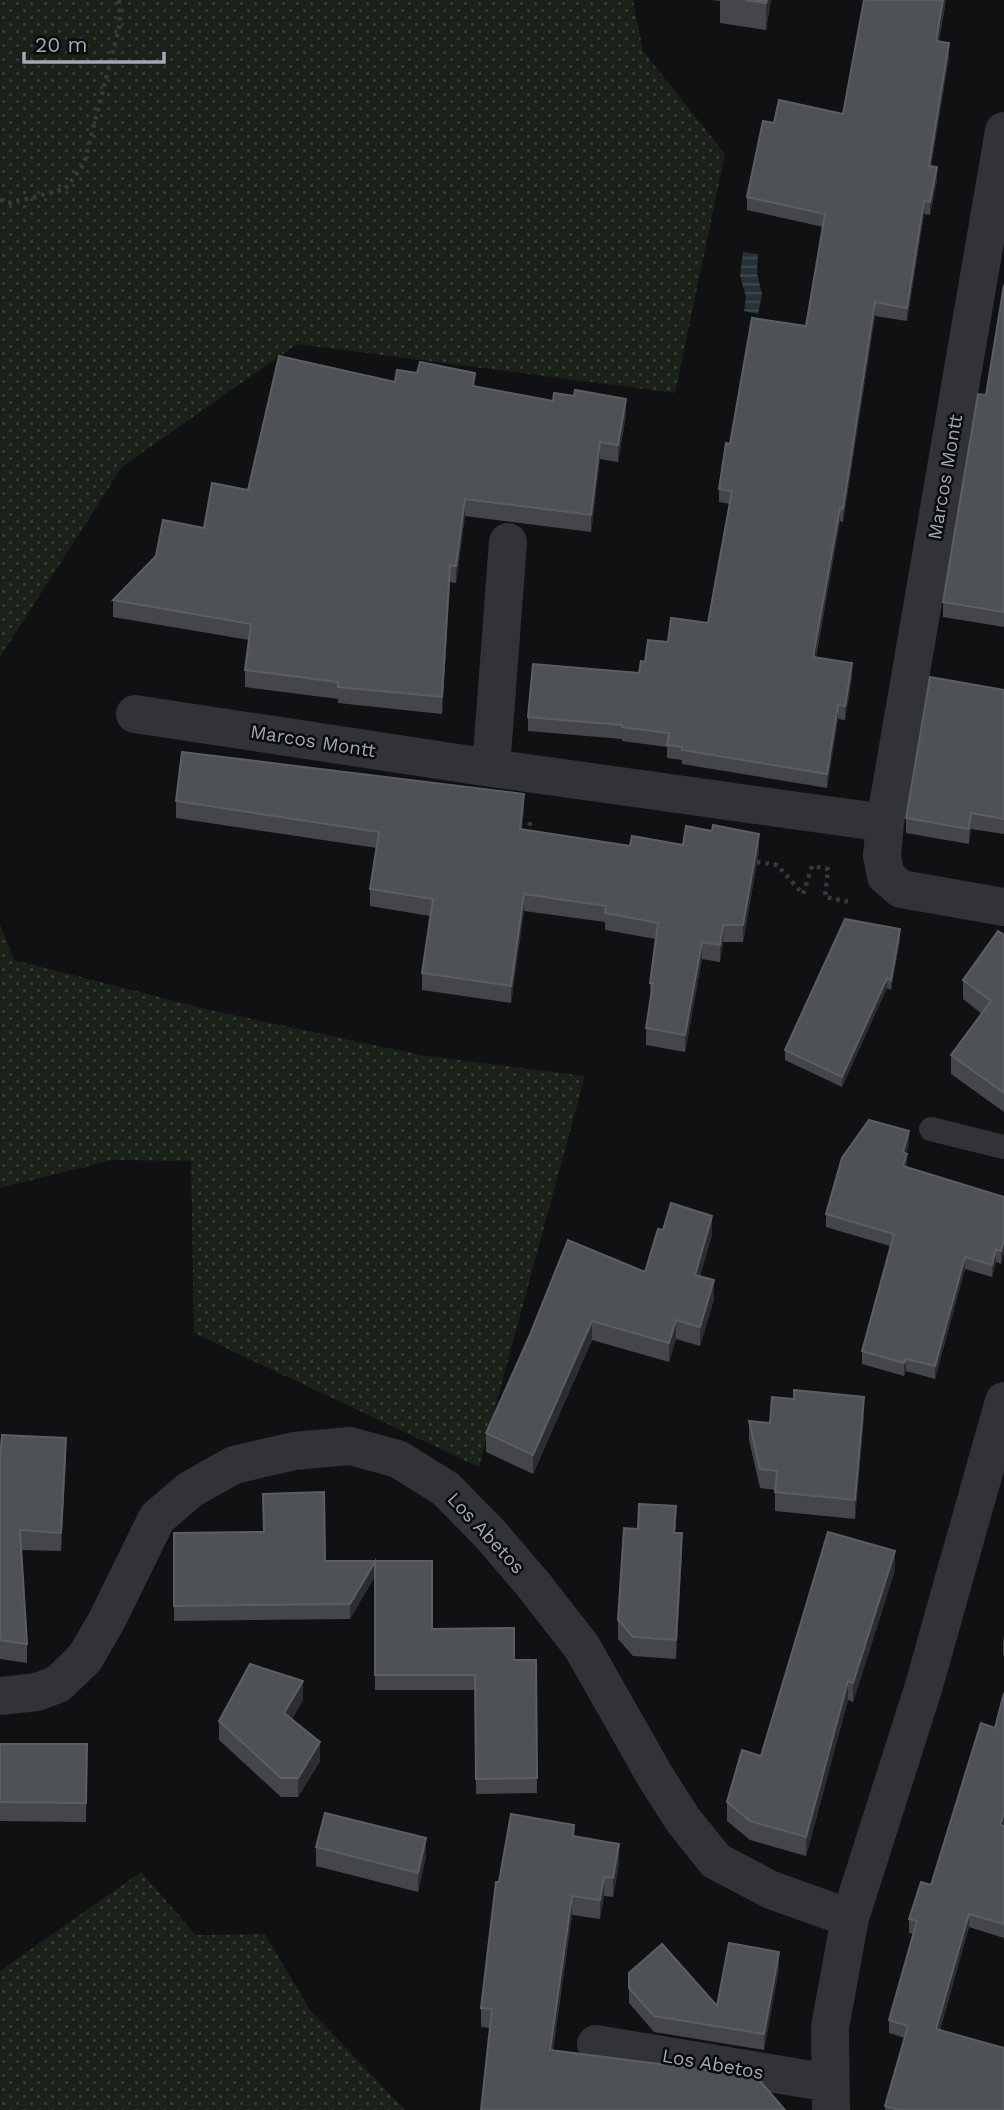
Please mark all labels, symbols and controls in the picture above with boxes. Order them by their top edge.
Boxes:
scale bar [24,21,164,65]
text: 20 m [35,32,87,57]
street label: Marcos Montt [923,413,967,541]
street label: Marcos Montt [249,720,377,762]
street label: Los Abetos [443,1488,529,1578]
street label: Los Abetos [660,2044,766,2084]

